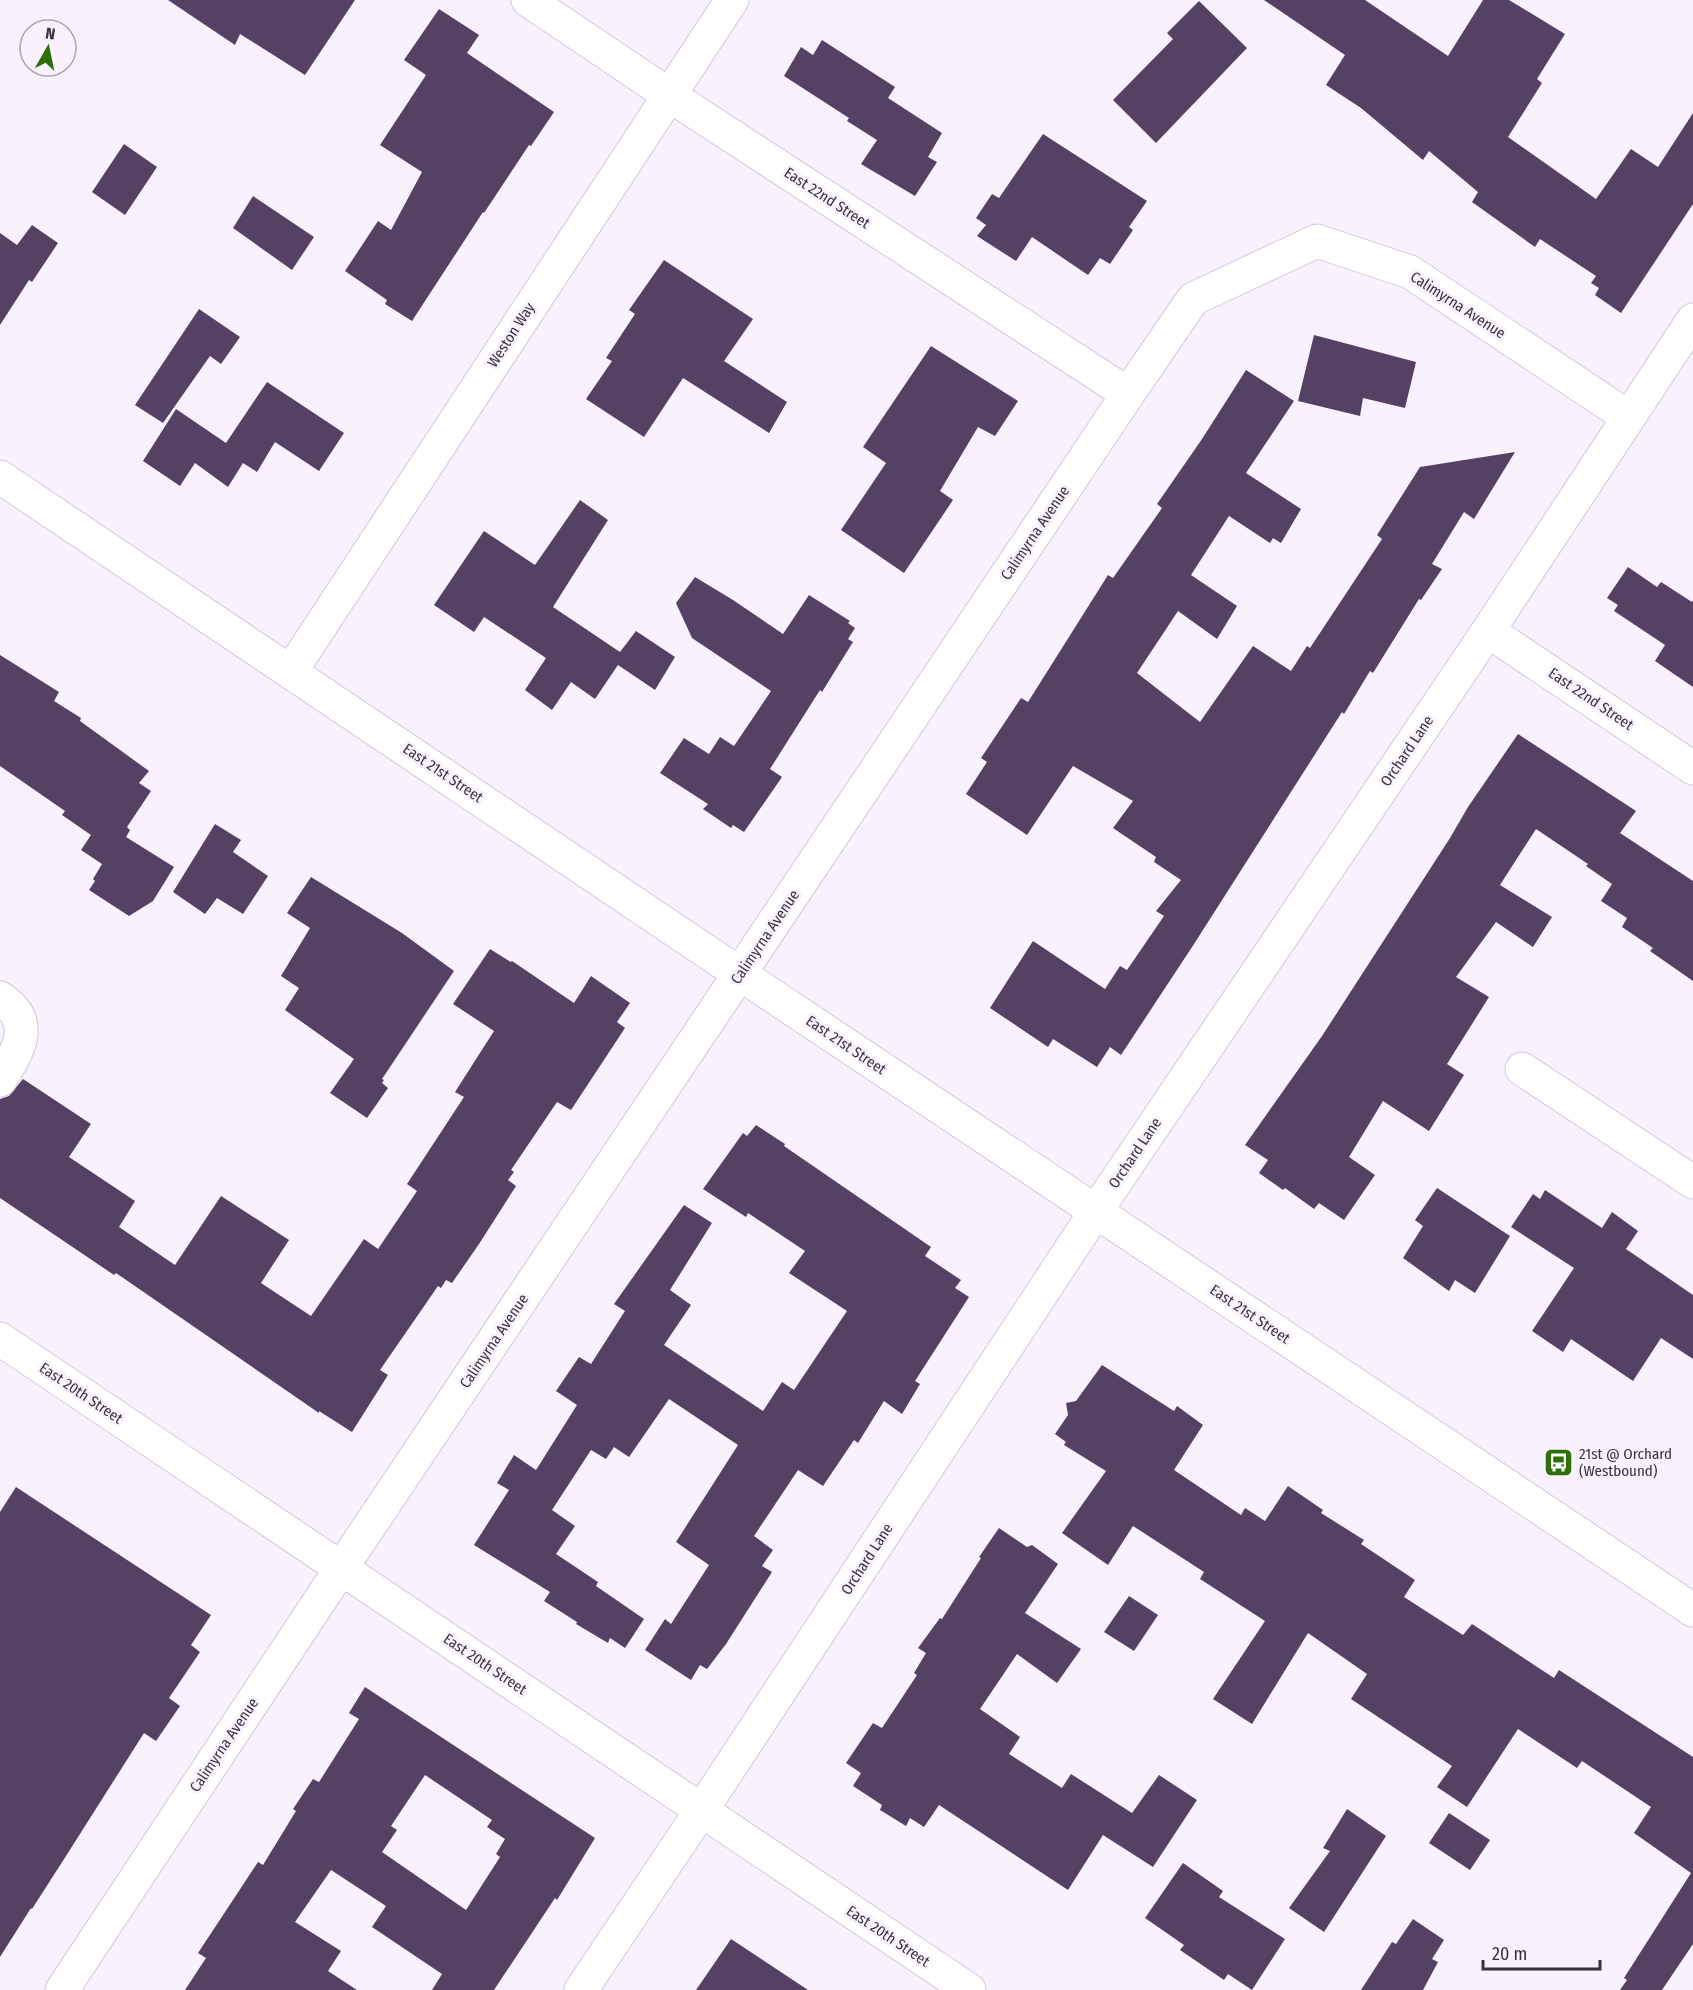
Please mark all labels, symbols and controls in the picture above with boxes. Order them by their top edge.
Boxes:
north arrow [18,18,78,78]
text: N [44,24,56,44]
street label: East 22nd Street [781,164,873,232]
street label: Calimyrna Avenue [1407,268,1509,342]
street label: Weston Way [483,299,539,371]
street label: Calimyrna Avenue [997,483,1073,583]
street label: East 22nd Street [1545,664,1637,734]
street label: Orchard Lane [1377,712,1437,790]
street label: East 21st Street [400,740,487,806]
street label: Calimyrna Avenue [727,887,803,987]
street label: East 21st Street [803,1012,890,1078]
street label: Orchard Lane [1105,1114,1165,1192]
street label: East 21st Street [1207,1281,1294,1347]
street label: Calimyrna Avenue [456,1291,532,1391]
street label: East 20th Street [36,1359,126,1428]
place label: 21st @ Orchard (Westbound) [1579,1445,1672,1480]
bus stop icon: 21st @ Orchard (Westbound) [1542,1447,1574,1479]
street label: Orchard Lane [837,1520,897,1598]
street label: East 20th Street [440,1630,530,1699]
street label: Calimyrna Avenue [186,1695,262,1795]
street label: East 20th Street [843,1902,933,1971]
scale bar [1483,1933,1600,1971]
text: 20 m [1492,1943,1527,1965]

